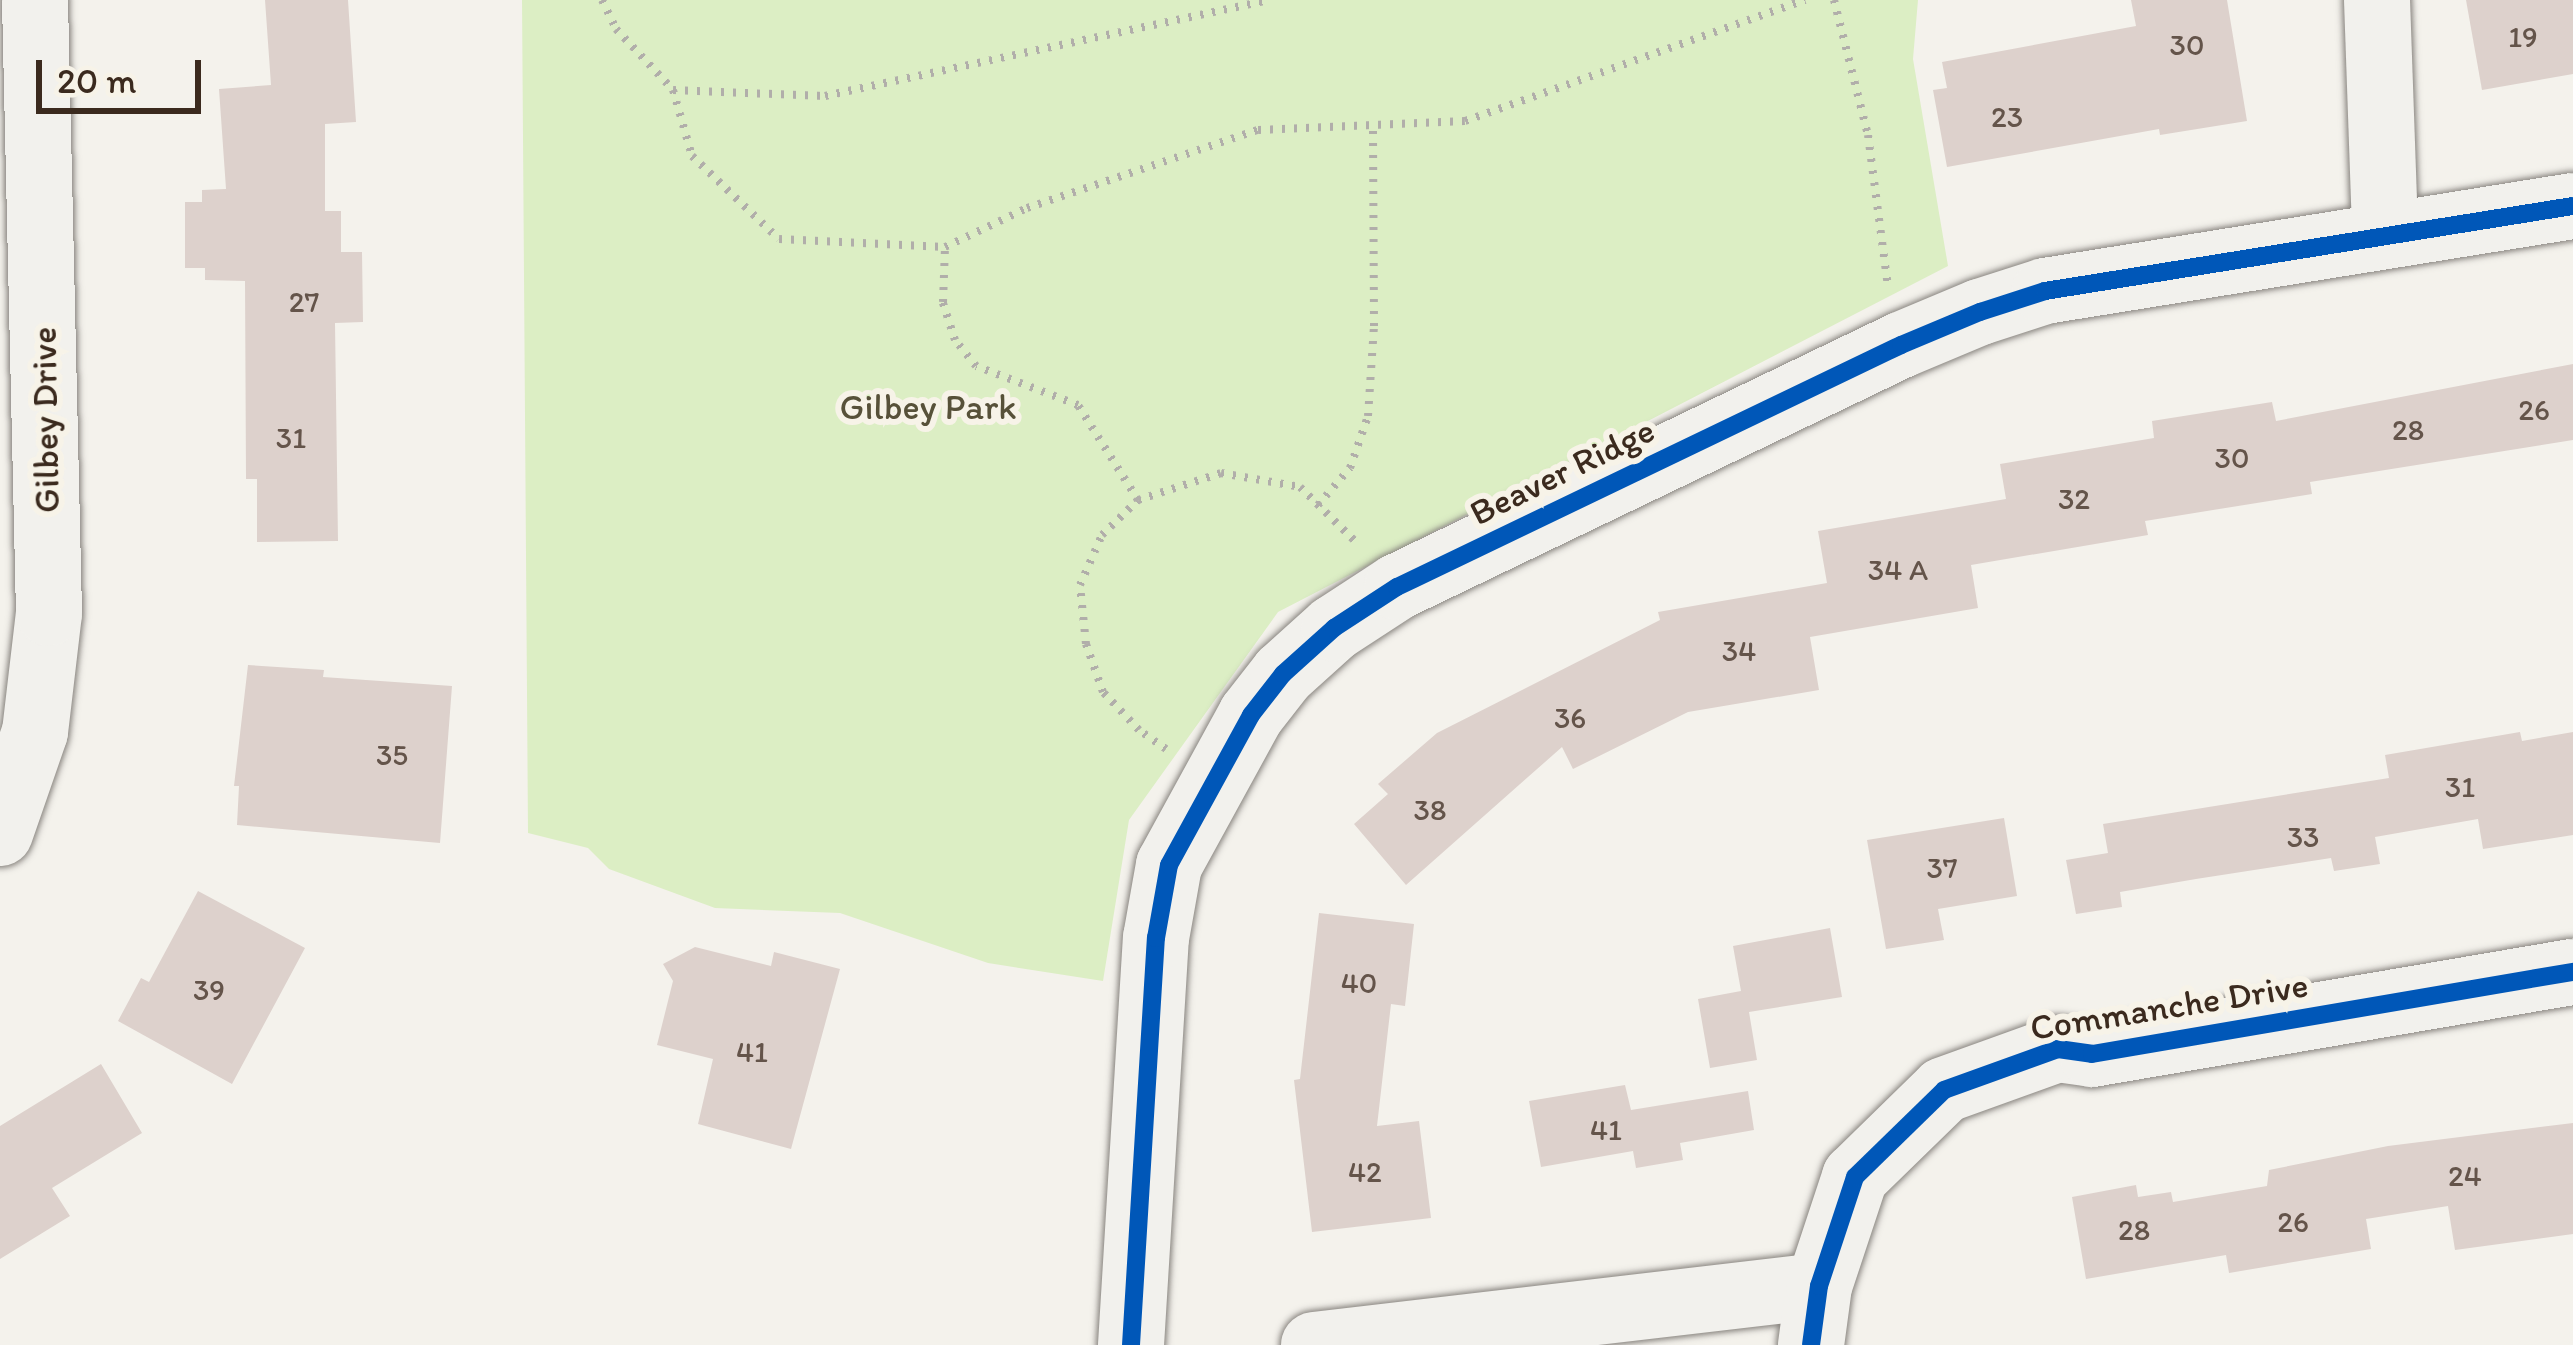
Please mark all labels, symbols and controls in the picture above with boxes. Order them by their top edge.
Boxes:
house number: 19 [2508,19,2538,55]
house number: 30 [2170,27,2204,63]
scale bar [42,36,207,110]
text: 20 m [57,59,137,102]
house number: 23 [1991,99,2023,135]
house number: 27 [289,284,319,320]
street label: Gilbey Drive [22,326,68,514]
park label: Gilbey Park [840,385,1016,429]
house number: 26 [2518,392,2550,428]
street label: Beaver Ridge [1463,408,1661,534]
house number: 28 [2392,412,2424,448]
house number: 31 [276,420,306,456]
house number: 30 [2215,440,2249,476]
house number: 32 [2058,481,2090,517]
house number: 34 A [1868,552,1928,588]
house number: 34 [1722,633,1756,669]
house number: 36 [1554,700,1586,736]
house number: 35 [376,737,408,773]
house number: 31 [2445,769,2475,805]
house number: 38 [1414,792,1446,828]
house number: 33 [2287,819,2319,855]
house number: 37 [1926,850,1958,886]
street label: Commanche Drive [2027,963,2311,1049]
house number: 40 [1341,965,1377,1001]
house number: 39 [193,972,225,1008]
house number: 41 [736,1034,768,1070]
house number: 41 [1590,1112,1622,1148]
house number: 42 [1348,1154,1382,1190]
house number: 24 [2448,1158,2482,1194]
house number: 26 [2277,1204,2309,1240]
house number: 28 [2118,1212,2150,1248]

